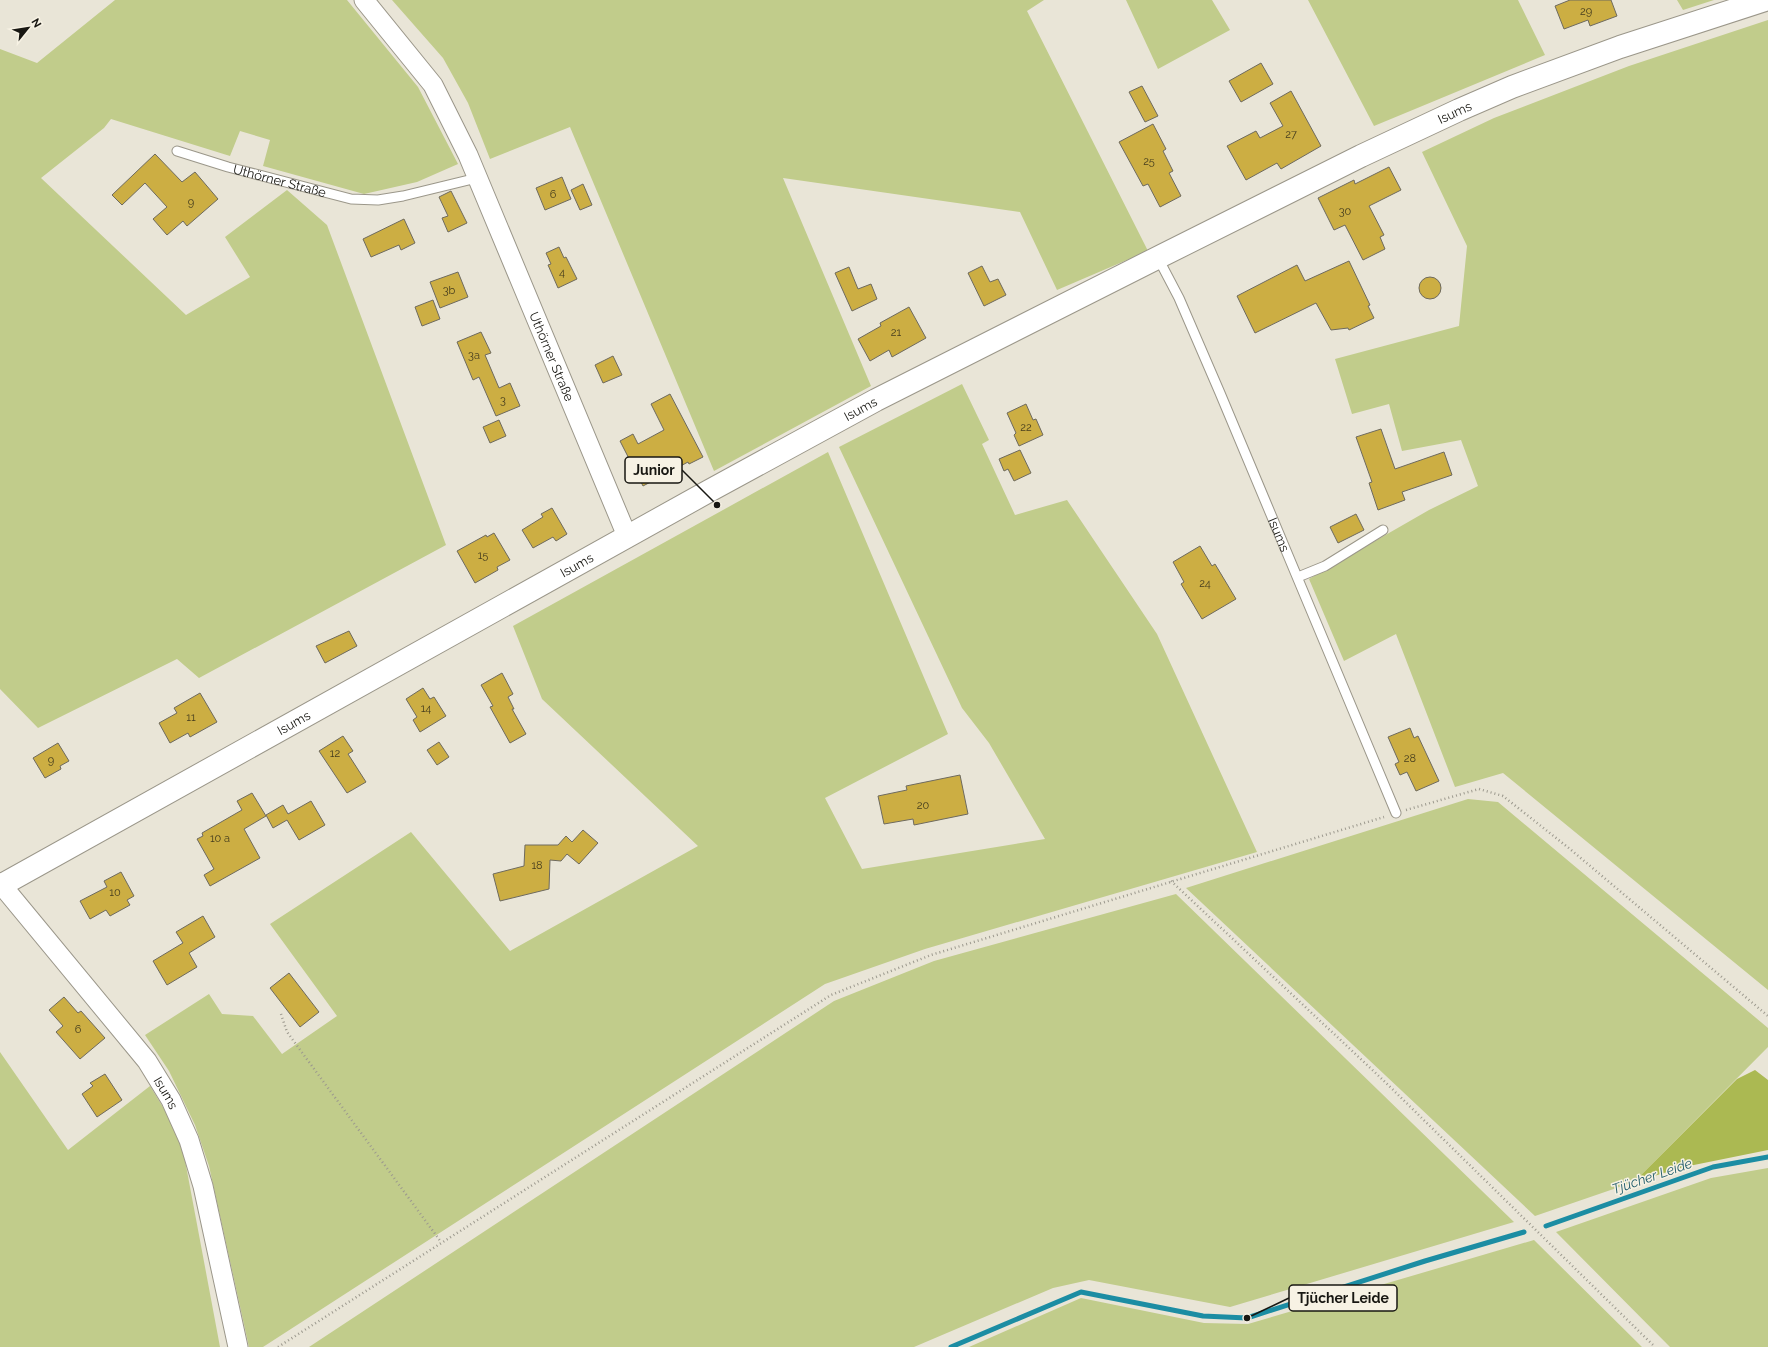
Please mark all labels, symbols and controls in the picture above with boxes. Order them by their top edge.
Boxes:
house number: 29 [1580,5,1592,18]
north arrow [8,8,48,48]
text: N [28,16,44,30]
street label: Isums [1435,98,1474,126]
house number: 27 [1285,128,1297,141]
house number: 25 [1143,155,1155,168]
street label: Uthörner Straße [232,161,328,200]
house number: 6 [550,188,557,201]
house number: 9 [188,196,194,209]
house number: 30 [1339,205,1352,218]
house number: 4 [559,266,565,279]
house number: 3b [443,284,456,297]
street label: Uthörner Straße [527,309,578,404]
house number: 21 [891,326,902,339]
house number: 3a [468,349,480,362]
street label: Isums [841,393,880,424]
house number: 3 [500,394,506,407]
house number: 22 [1020,421,1032,434]
callout: Junior [625,457,682,483]
text: Junior [633,462,675,478]
street label: Isums [1266,515,1293,554]
house number: 15 [478,549,488,562]
street label: Isums [557,550,596,580]
house number: 24 [1199,577,1211,590]
house number: 14 [421,702,431,715]
street label: Isums [274,707,313,738]
house number: 11 [186,711,196,724]
house number: 12 [330,747,340,760]
house number: 28 [1404,752,1416,765]
house number: 9 [48,754,54,767]
house number: 20 [917,799,929,812]
house number: 10 a [210,832,230,845]
house number: 18 [531,859,543,872]
house number: 10 [109,886,121,899]
house number: 6 [75,1023,82,1036]
street label: Isums [151,1074,182,1111]
water label: Tjücher Leide [1610,1155,1695,1197]
callout: Tjücher Leide [1289,1285,1397,1311]
text: Tjücher Leide [1297,1290,1389,1306]

